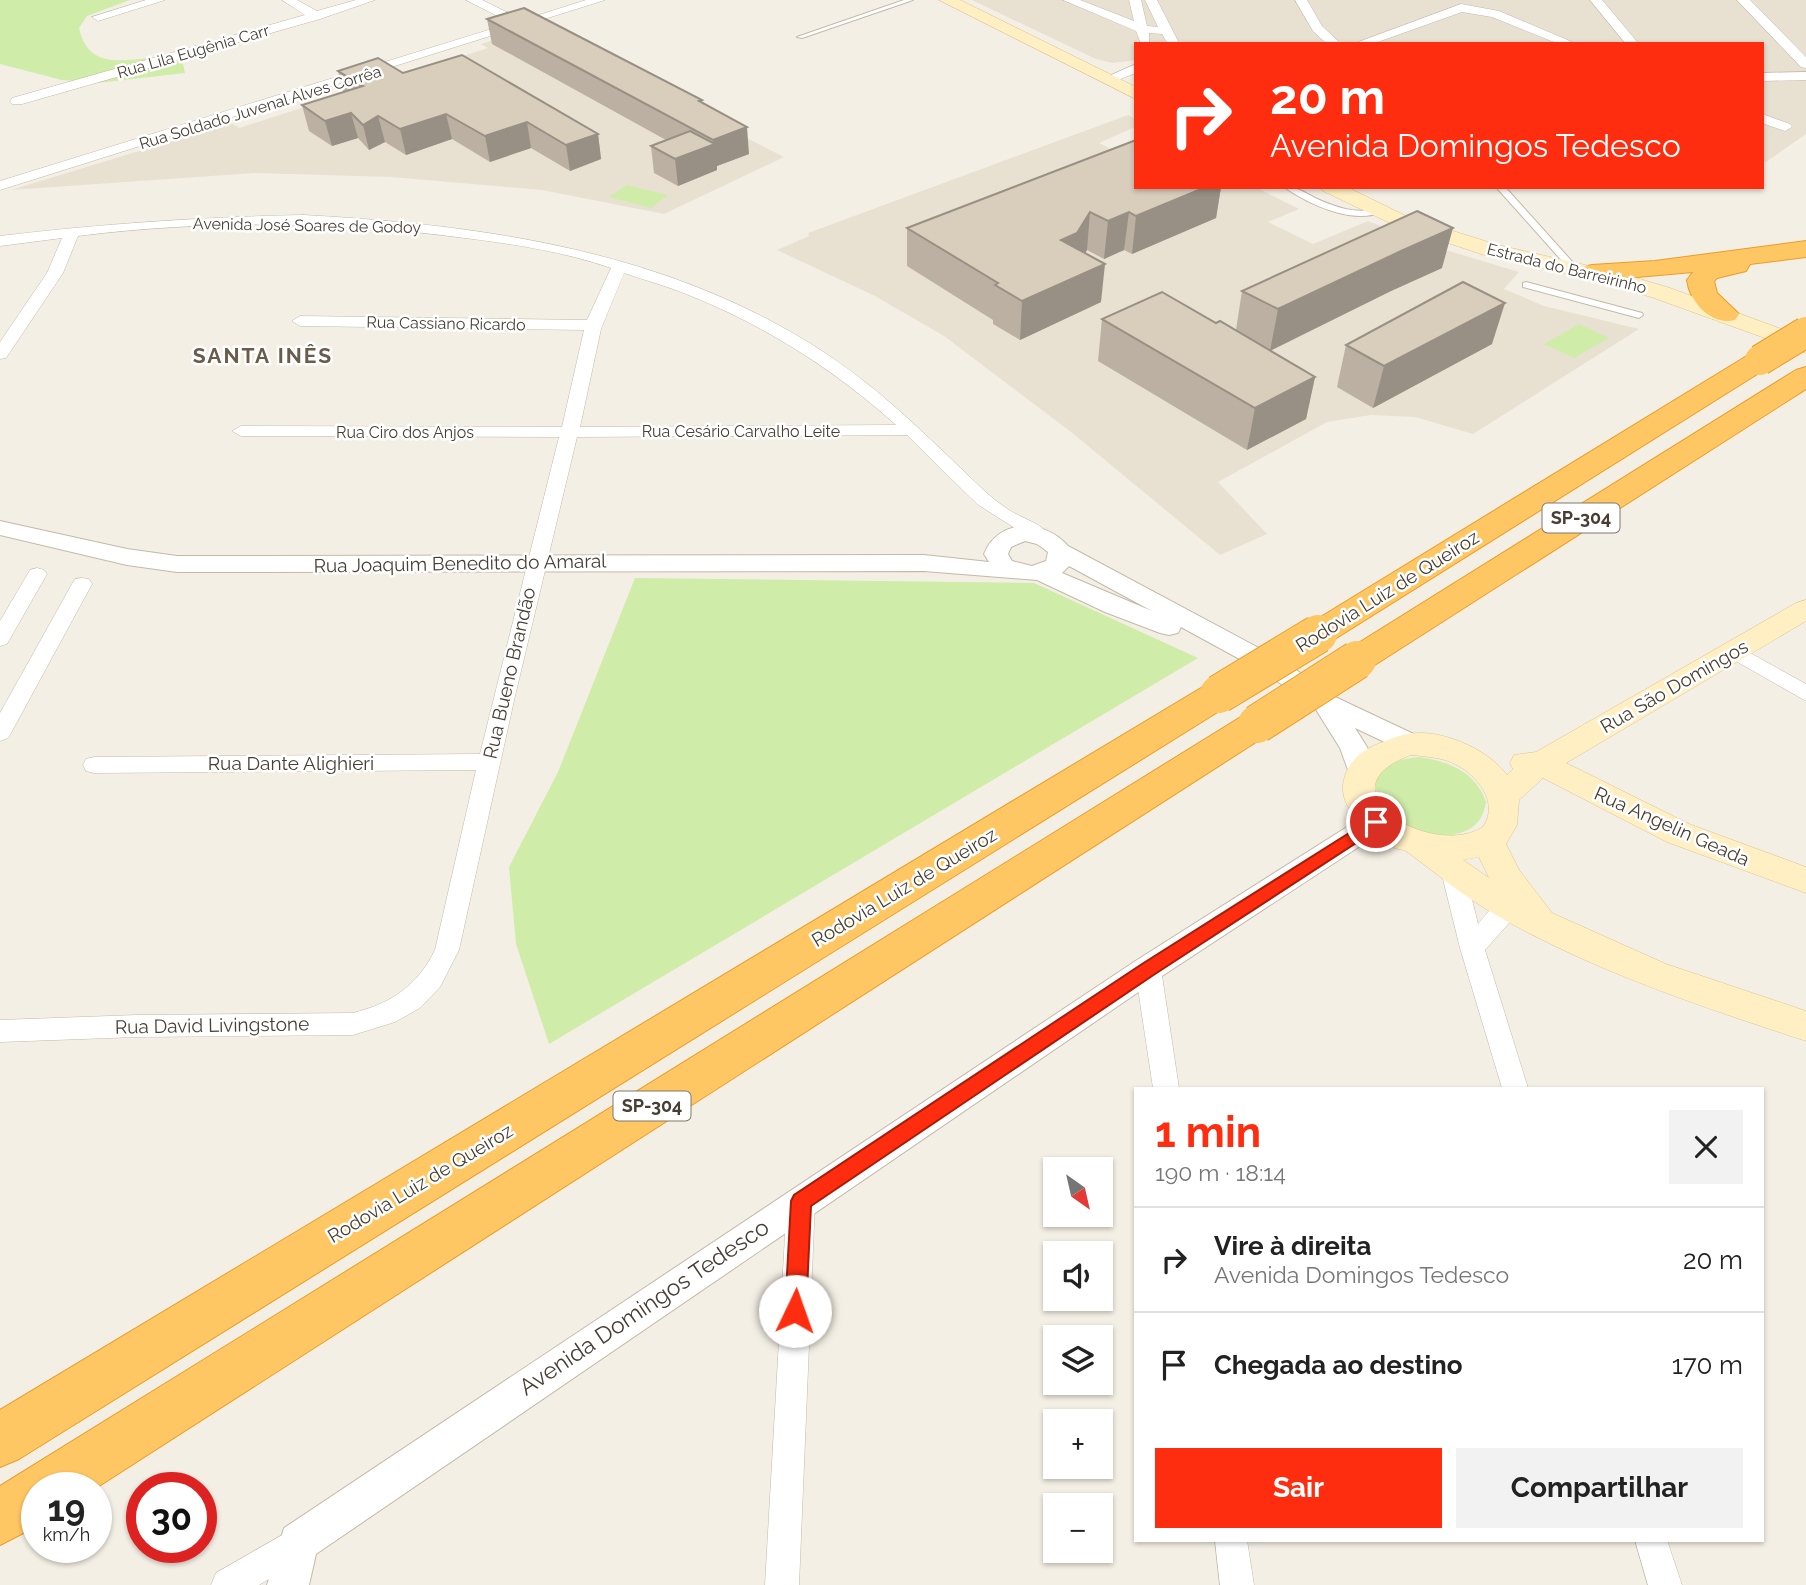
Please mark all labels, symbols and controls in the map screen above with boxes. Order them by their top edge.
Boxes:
street label: Rua Lila Eugênia Carr [115,21,272,82]
street label: Rua Soldado Juvenal Alves Corrêa [137,62,384,153]
text: 20 m [1270,68,1385,125]
icon: right [1155,70,1246,161]
text: Avenida Domingos Tedesco [1270,127,1681,164]
street label: Avenida José Soares de Godoy [193,214,422,237]
street label: Estrada do Barreirinho [1485,239,1649,298]
street label: Rua Cassiano Ricardo [366,313,526,334]
district label: SANTA INÊS [193,343,333,368]
street label: Rua Cesário Carvalho Leite [642,422,840,441]
street label: Rua Ciro dos Anjos [336,423,474,442]
road number: SP-304 [1542,504,1620,532]
street label: Rodovia Luiz de Queiroz [1291,526,1483,656]
street label: Rua Joaquim Benedito do Amaral [313,549,607,577]
street label: Rua Bueno Brandão [479,585,539,761]
street label: Rua São Domingos [1596,635,1752,737]
street label: Rua Dante Alighieri [208,752,374,774]
street label: Rua Angelin Geada [1591,782,1753,870]
pin [1346,792,1406,852]
icon: arrive [1357,803,1395,841]
street label: Rodovia Luiz de Queiroz [808,823,1000,951]
street label: Rua David Livingstone [115,1012,309,1038]
road number: SP-304 [614,1092,690,1120]
text: 1 min [1155,1108,1261,1157]
button: close [1669,1110,1743,1184]
street label: Rodovia Luiz de Queiroz [324,1119,516,1247]
north arrow [1043,1157,1113,1227]
map controls [1043,1157,1113,1563]
text: 190 m · 18:14 [1155,1159,1286,1186]
street label: Avenida Domingos Tedesco [514,1213,774,1400]
text: Vire à direita [1214,1231,1371,1261]
button: sound [1043,1241,1113,1311]
icon: right [1155,1241,1193,1279]
text: 20 m [1683,1245,1743,1275]
text: Avenida Domingos Tedesco [1214,1261,1509,1288]
position arrow [758,1274,832,1348]
button: layers [1043,1325,1113,1395]
icon: arrive [1155,1346,1193,1384]
text: Chegada ao destino [1214,1350,1463,1380]
text: 170 m [1672,1350,1743,1380]
button: + [1043,1409,1113,1479]
button: Sair [1155,1448,1442,1528]
button: Compartilhar [1456,1448,1743,1528]
speed limit sign: 30 [126,1472,217,1563]
text: 19 [48,1488,85,1529]
button: − [1043,1493,1113,1563]
text: km/h [43,1524,90,1545]

